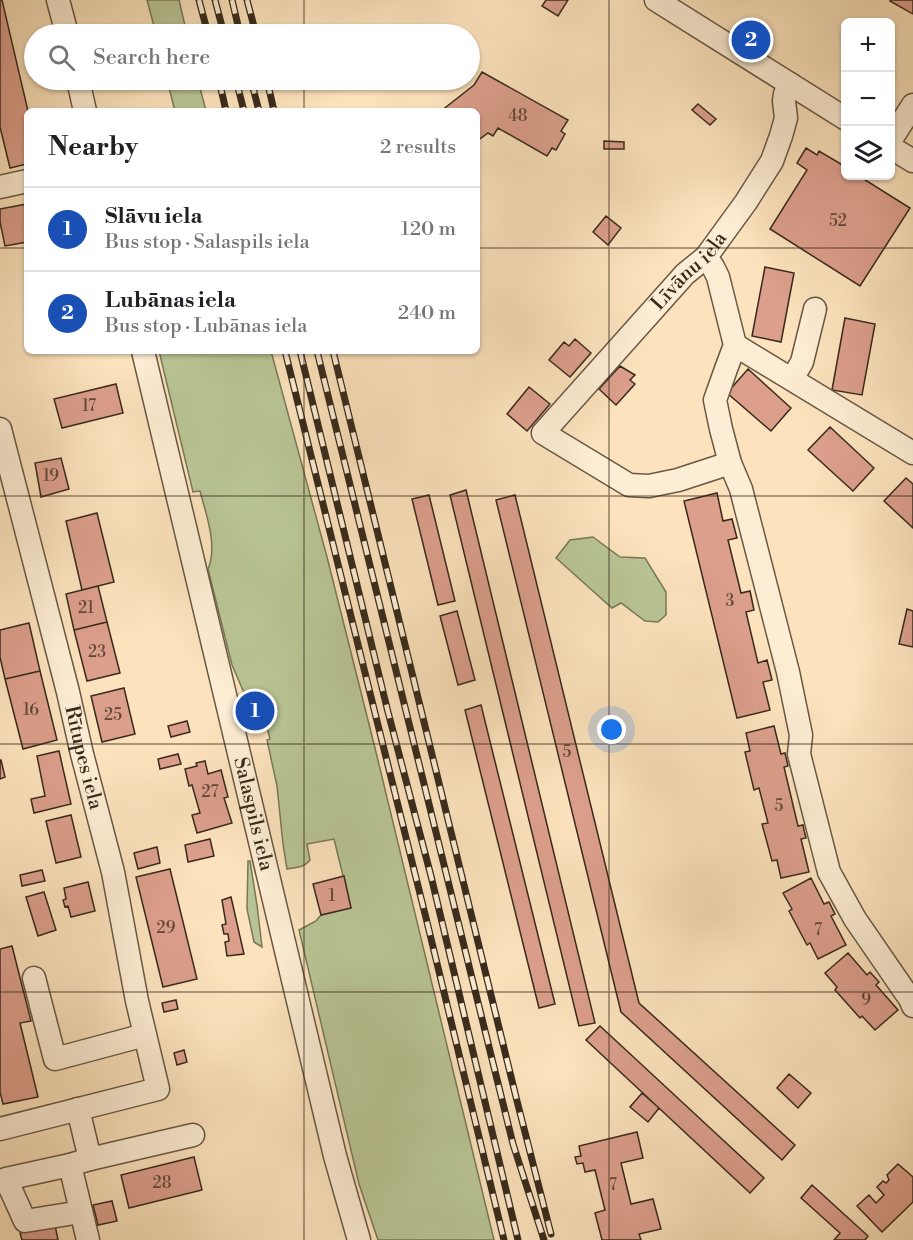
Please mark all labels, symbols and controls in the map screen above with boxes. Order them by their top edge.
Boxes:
pin: 2 [732,18,771,63]
map controls [841,18,895,180]
button: + [841,18,895,72]
search box [24,24,480,90]
icon: search [45,41,78,74]
text: Search here [93,44,210,71]
button: − [841,72,895,126]
house number: 48 [508,106,528,126]
button: layers [841,126,895,180]
text: Nearby [48,131,138,163]
text: 2 results [380,135,456,160]
text: Slāvu iela [105,203,202,230]
house number: 52 [829,211,847,231]
text: 1 [63,217,72,242]
text: 120 m [401,217,456,242]
street label: Līvānu iela [646,226,733,316]
text: Bus stop · Salaspils iela [105,230,310,255]
text: Lubānas iela [105,287,236,314]
text: 2 [61,301,74,326]
text: 240 m [398,301,456,326]
text: Bus stop · Lubānas iela [105,314,307,339]
house number: 17 [82,396,96,416]
house number: 19 [43,466,59,486]
house number: 3 [726,591,735,611]
house number: 21 [78,598,94,618]
house number: 23 [88,642,106,662]
pin: 1 [236,688,274,734]
house number: 16 [23,700,39,720]
street label: Rītupes iela [59,703,109,813]
house number: 25 [104,705,122,725]
your location [597,715,626,744]
house number: 5 [563,742,572,762]
street label: Salaspils iela [228,755,279,874]
house number: 27 [201,782,219,802]
house number: 5 [775,796,784,816]
house number: 1 [329,886,336,906]
house number: 29 [157,918,176,938]
house number: 7 [814,920,822,940]
house number: 9 [861,990,871,1010]
house number: 28 [153,1173,172,1193]
house number: 7 [609,1175,617,1195]

